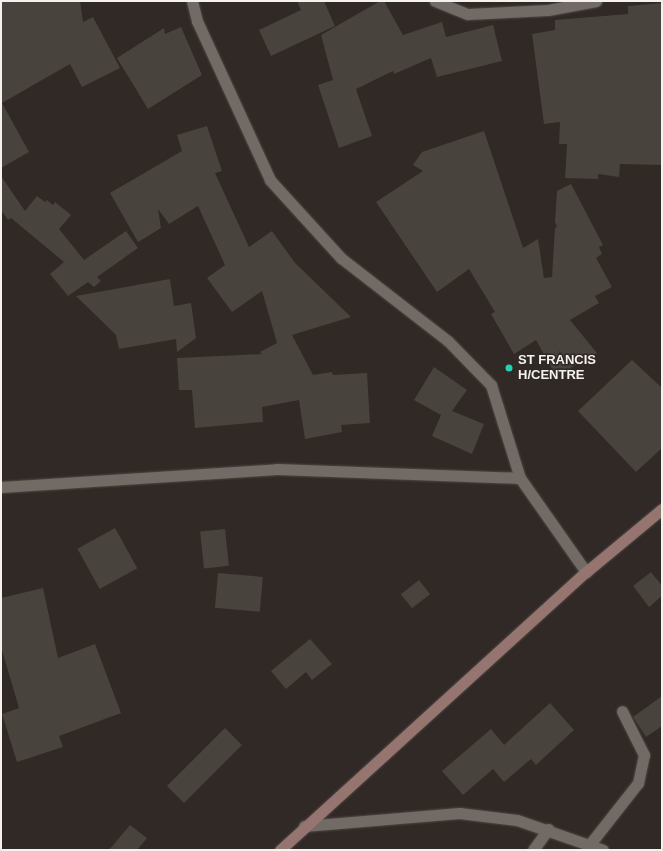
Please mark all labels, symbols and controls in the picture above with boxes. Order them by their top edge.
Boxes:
place label: ST FRANCIS H/CENTRE [518,353,596,384]
marker: ST FRANCIS H/CENTRE [503,362,515,374]

